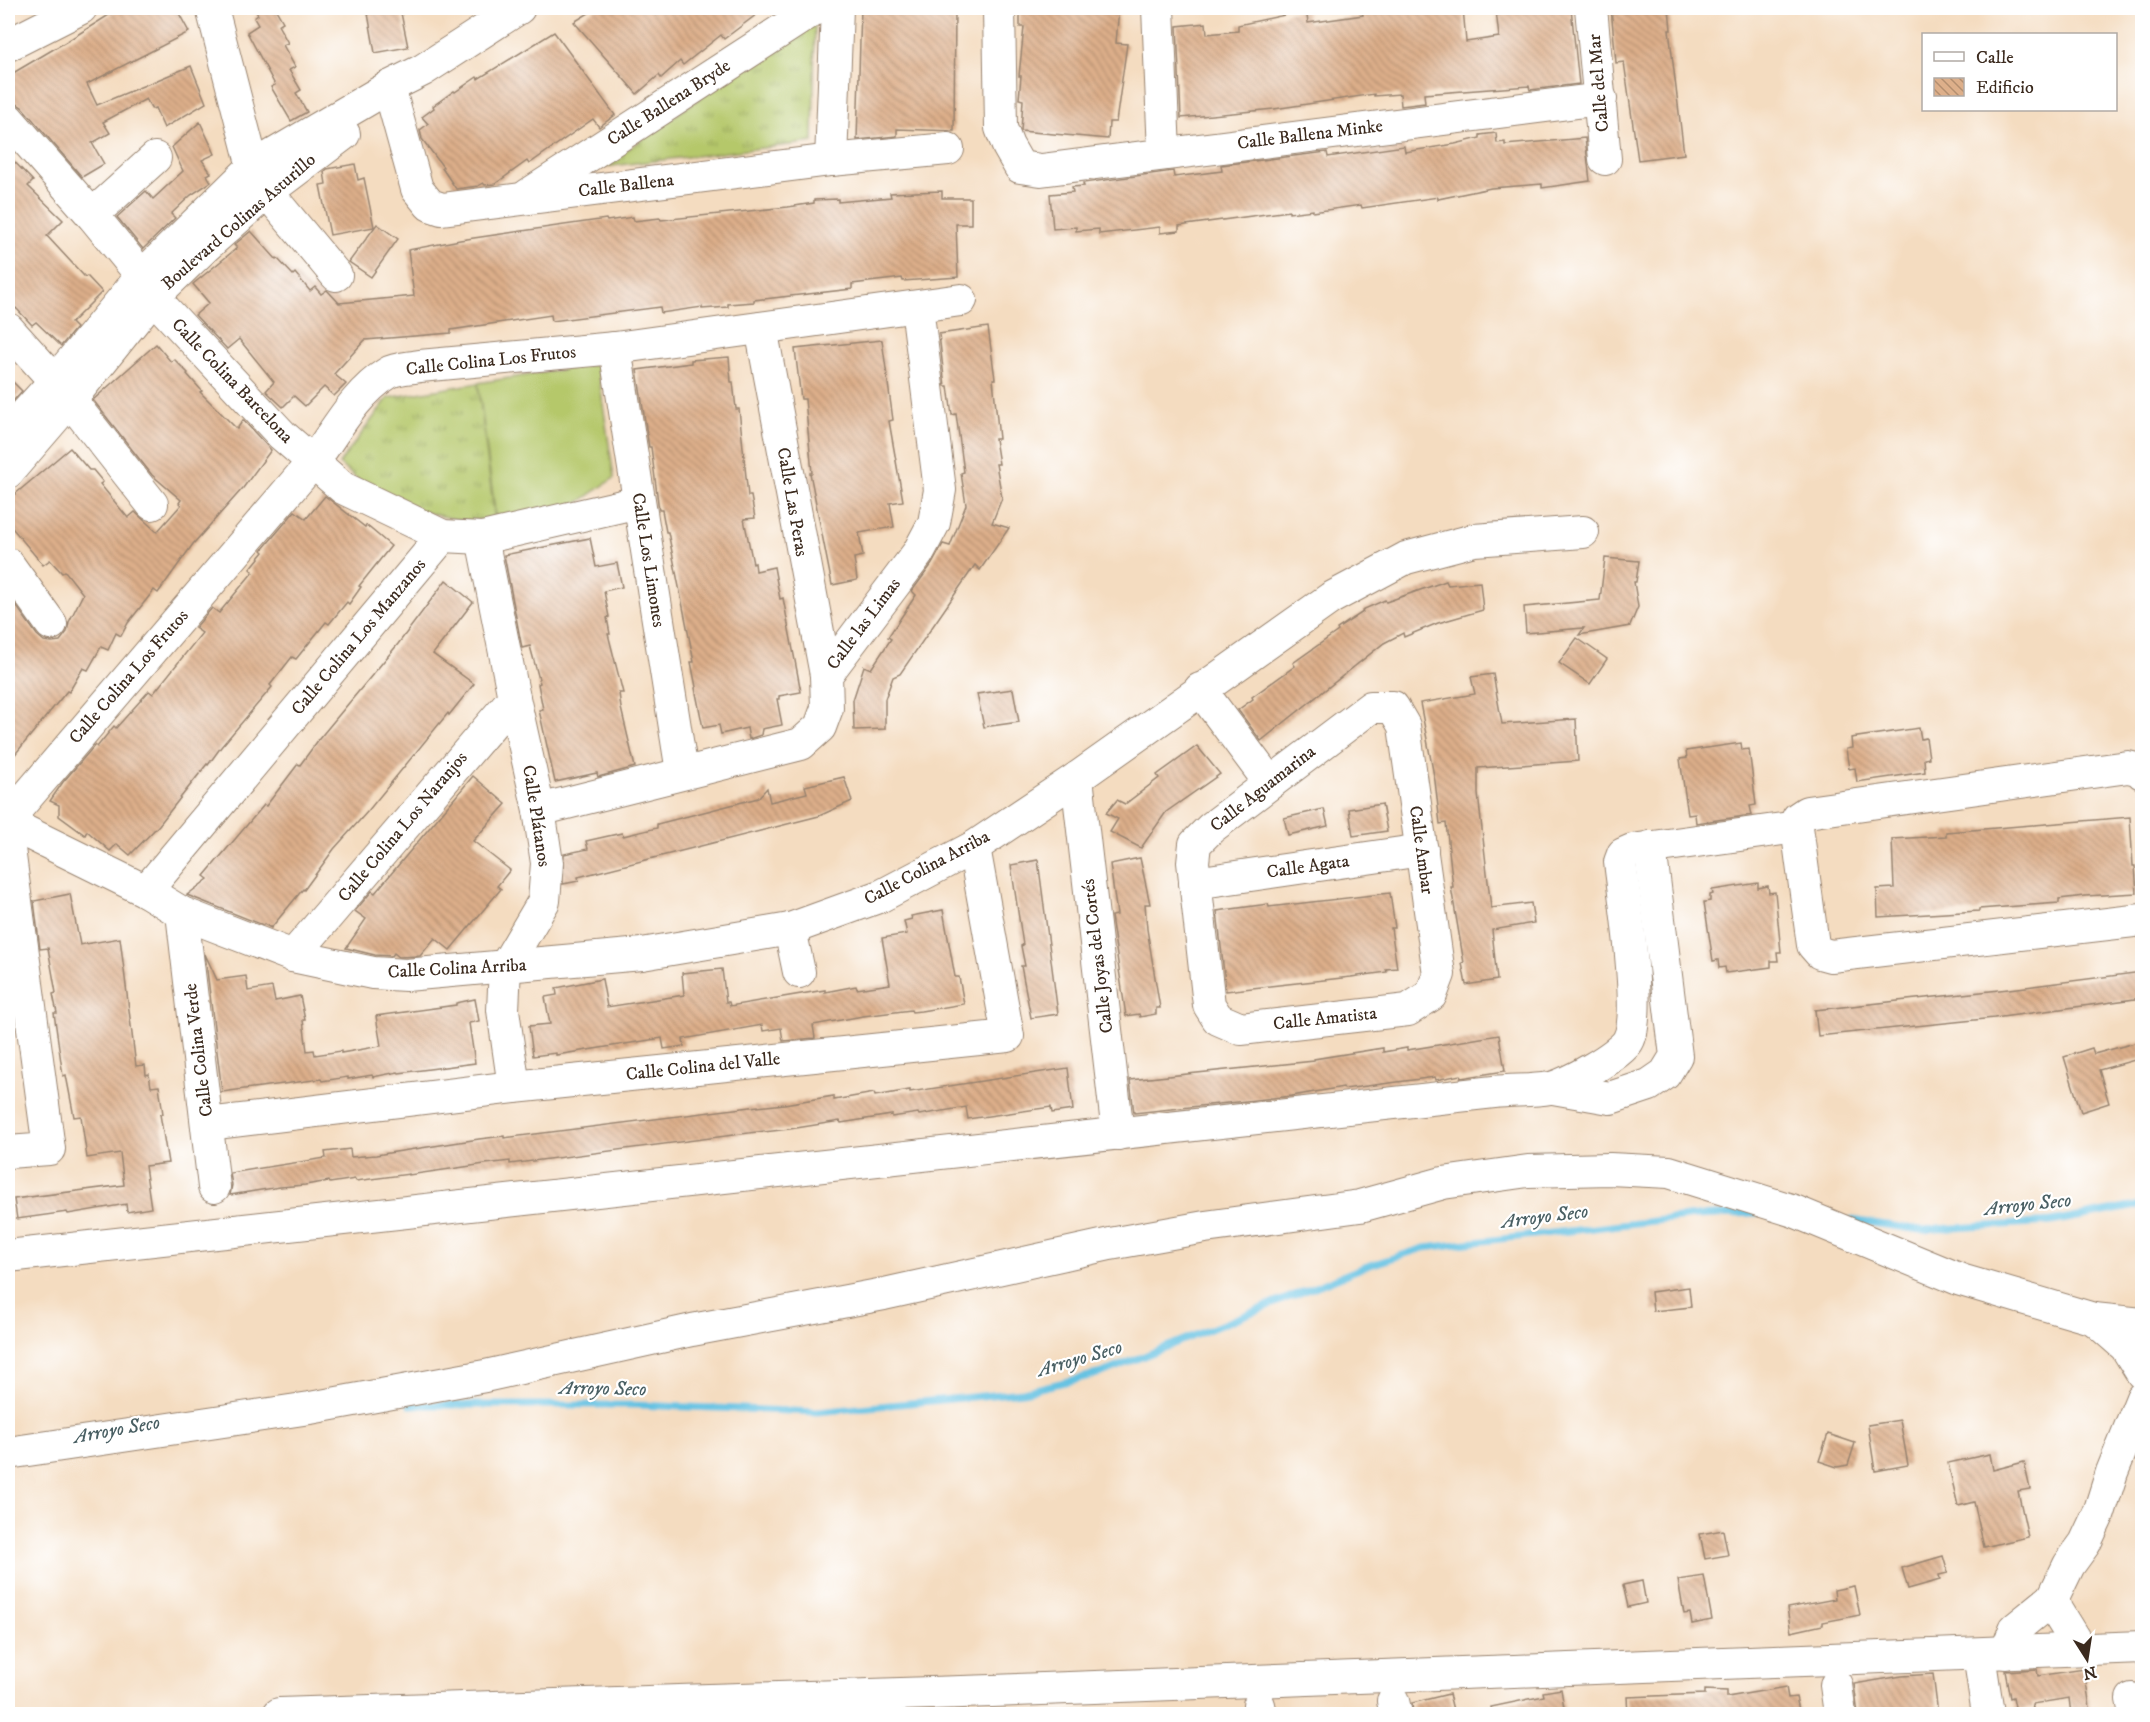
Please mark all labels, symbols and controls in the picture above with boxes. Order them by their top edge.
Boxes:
street label: Calle del Mar [1584,33,1614,133]
legend [1922,33,2117,111]
text: Calle [1976,47,2014,69]
street label: Calle Ballena Bryde [603,55,735,151]
text: Edificio [1976,77,2034,99]
street label: Calle Ballena Minke [1236,115,1384,155]
street label: Boulevard Colinas Asturillo [157,149,321,295]
street label: Calle Ballena [577,169,675,203]
street label: Calle Colina Barcelona [167,314,298,448]
street label: Calle Colina Los Frutos [405,341,577,381]
street label: Calle Las Peras [772,446,812,558]
street label: Calle Los Limones [627,491,669,629]
street label: Calle Colina Los Manzanos [287,554,431,720]
street label: Calle las Limas [822,574,906,674]
street label: Calle Colina Los Frutos [65,605,193,749]
street label: Calle Aguamarina [1206,741,1320,837]
street label: Calle Colina Los Naranjos [334,747,472,907]
street label: Calle Plátanos [517,764,555,868]
street label: Calle Ambar [1404,804,1438,896]
street label: Calle Colina Arriba [861,826,994,910]
street label: Calle Agata [1265,850,1351,884]
street label: Calle Joyas del Cortés [1078,877,1118,1035]
street label: Calle Colina Arriba [387,954,527,984]
street label: Calle Colina Verde [180,982,218,1118]
street label: Calle Amatista [1272,1003,1378,1035]
street label: Calle Colina del Valle [625,1048,781,1086]
water label: Arroyo Seco [1981,1188,2073,1222]
water label: Arroyo Seco [1498,1199,1590,1235]
water label: Arroyo Seco [1033,1335,1125,1384]
water label: Arroyo Seco [557,1376,647,1402]
water label: Arroyo Seco [70,1410,162,1450]
north arrow [2057,1629,2117,1689]
text: N [2081,1662,2098,1684]

